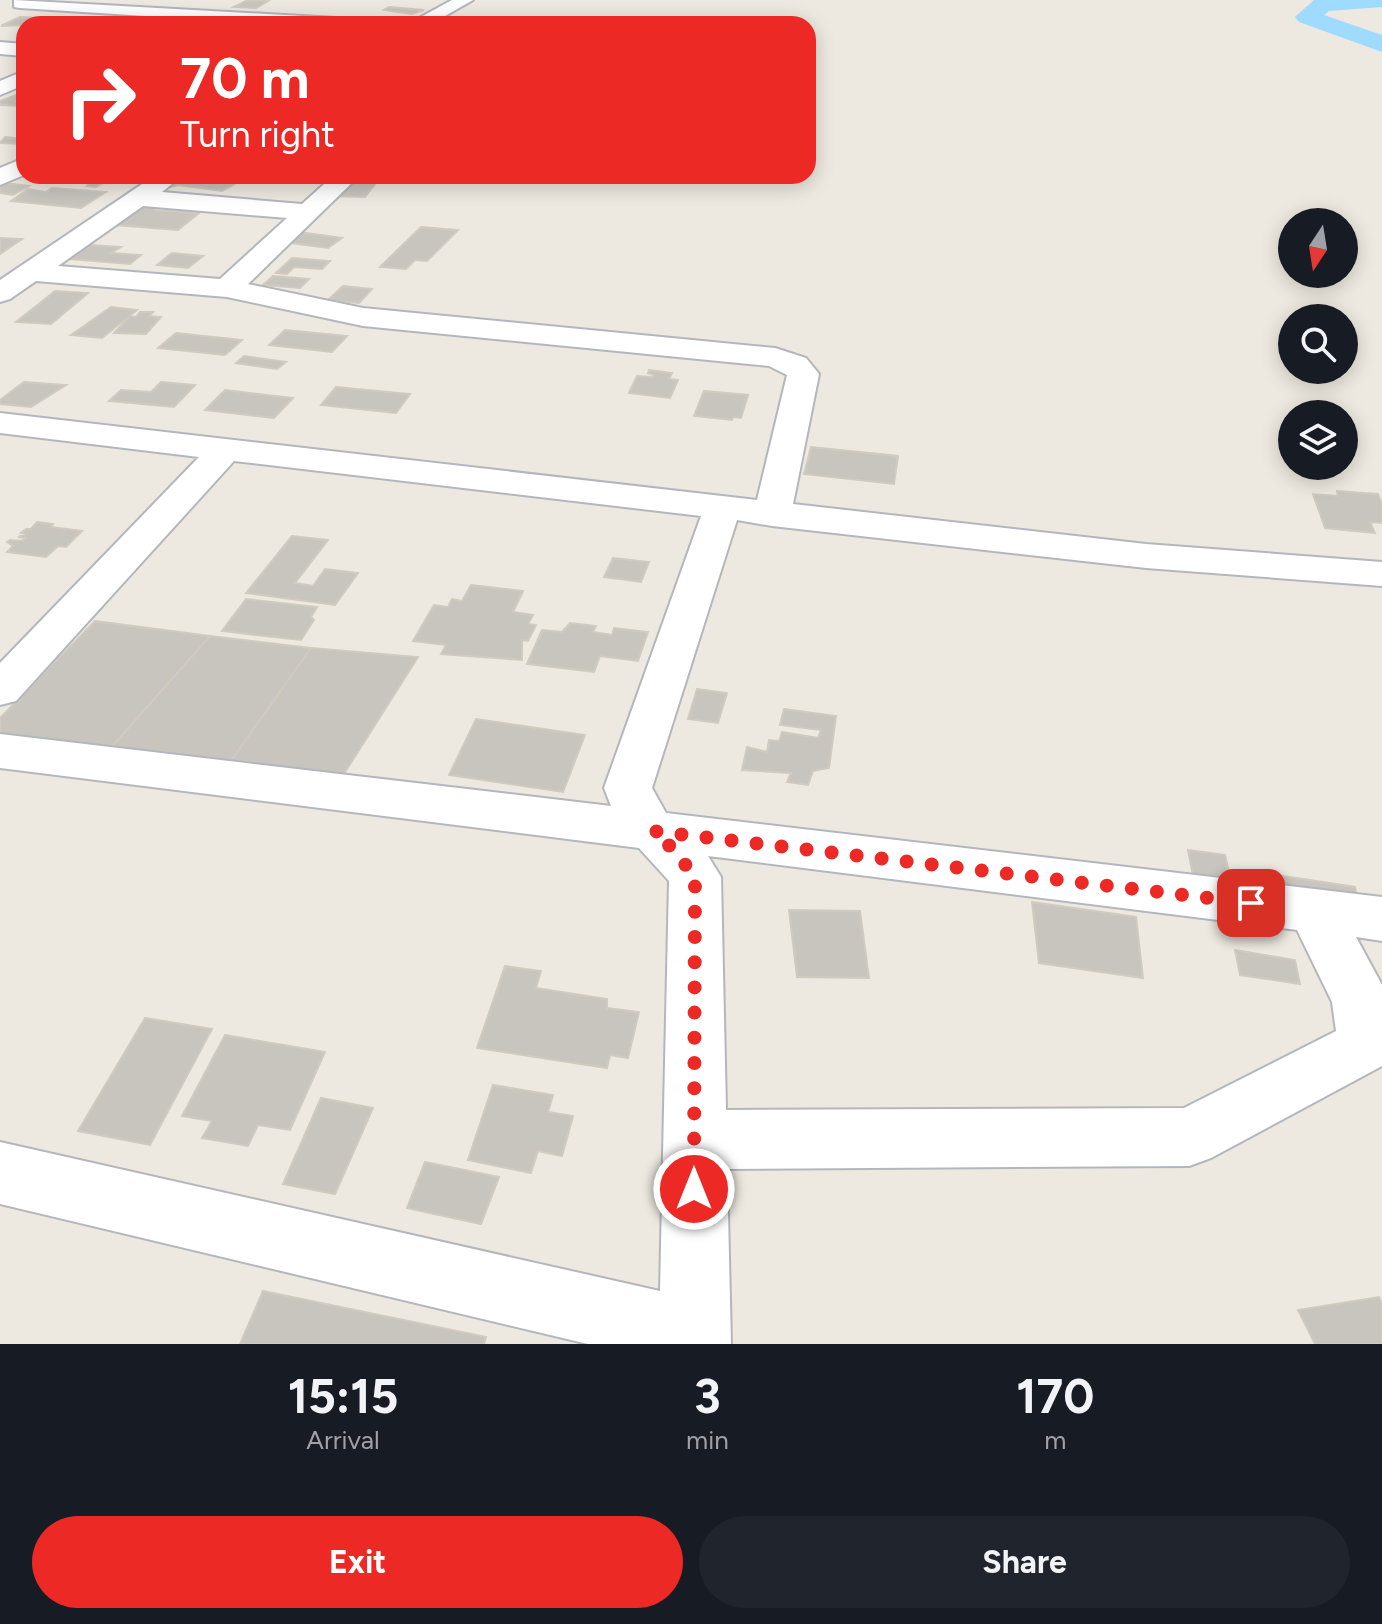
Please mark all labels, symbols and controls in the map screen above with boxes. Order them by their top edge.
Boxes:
text: 70 m [180,45,310,112]
icon: right [48,48,152,152]
text: Turn right [180,113,335,156]
north arrow [1278,208,1358,288]
map controls [1278,208,1358,480]
button: search [1278,304,1358,384]
button: layers [1278,400,1358,480]
pin [1217,869,1285,937]
icon: arrive [1229,881,1273,925]
position arrow [652,1147,736,1231]
text: 15:15 [288,1367,398,1425]
text: 3 [694,1367,721,1425]
text: 170 [1016,1367,1094,1425]
text: Arrival [306,1424,380,1456]
text: min [686,1424,729,1456]
text: m [1044,1424,1066,1456]
button: Exit [32,1516,683,1608]
button: Share [699,1516,1350,1608]

